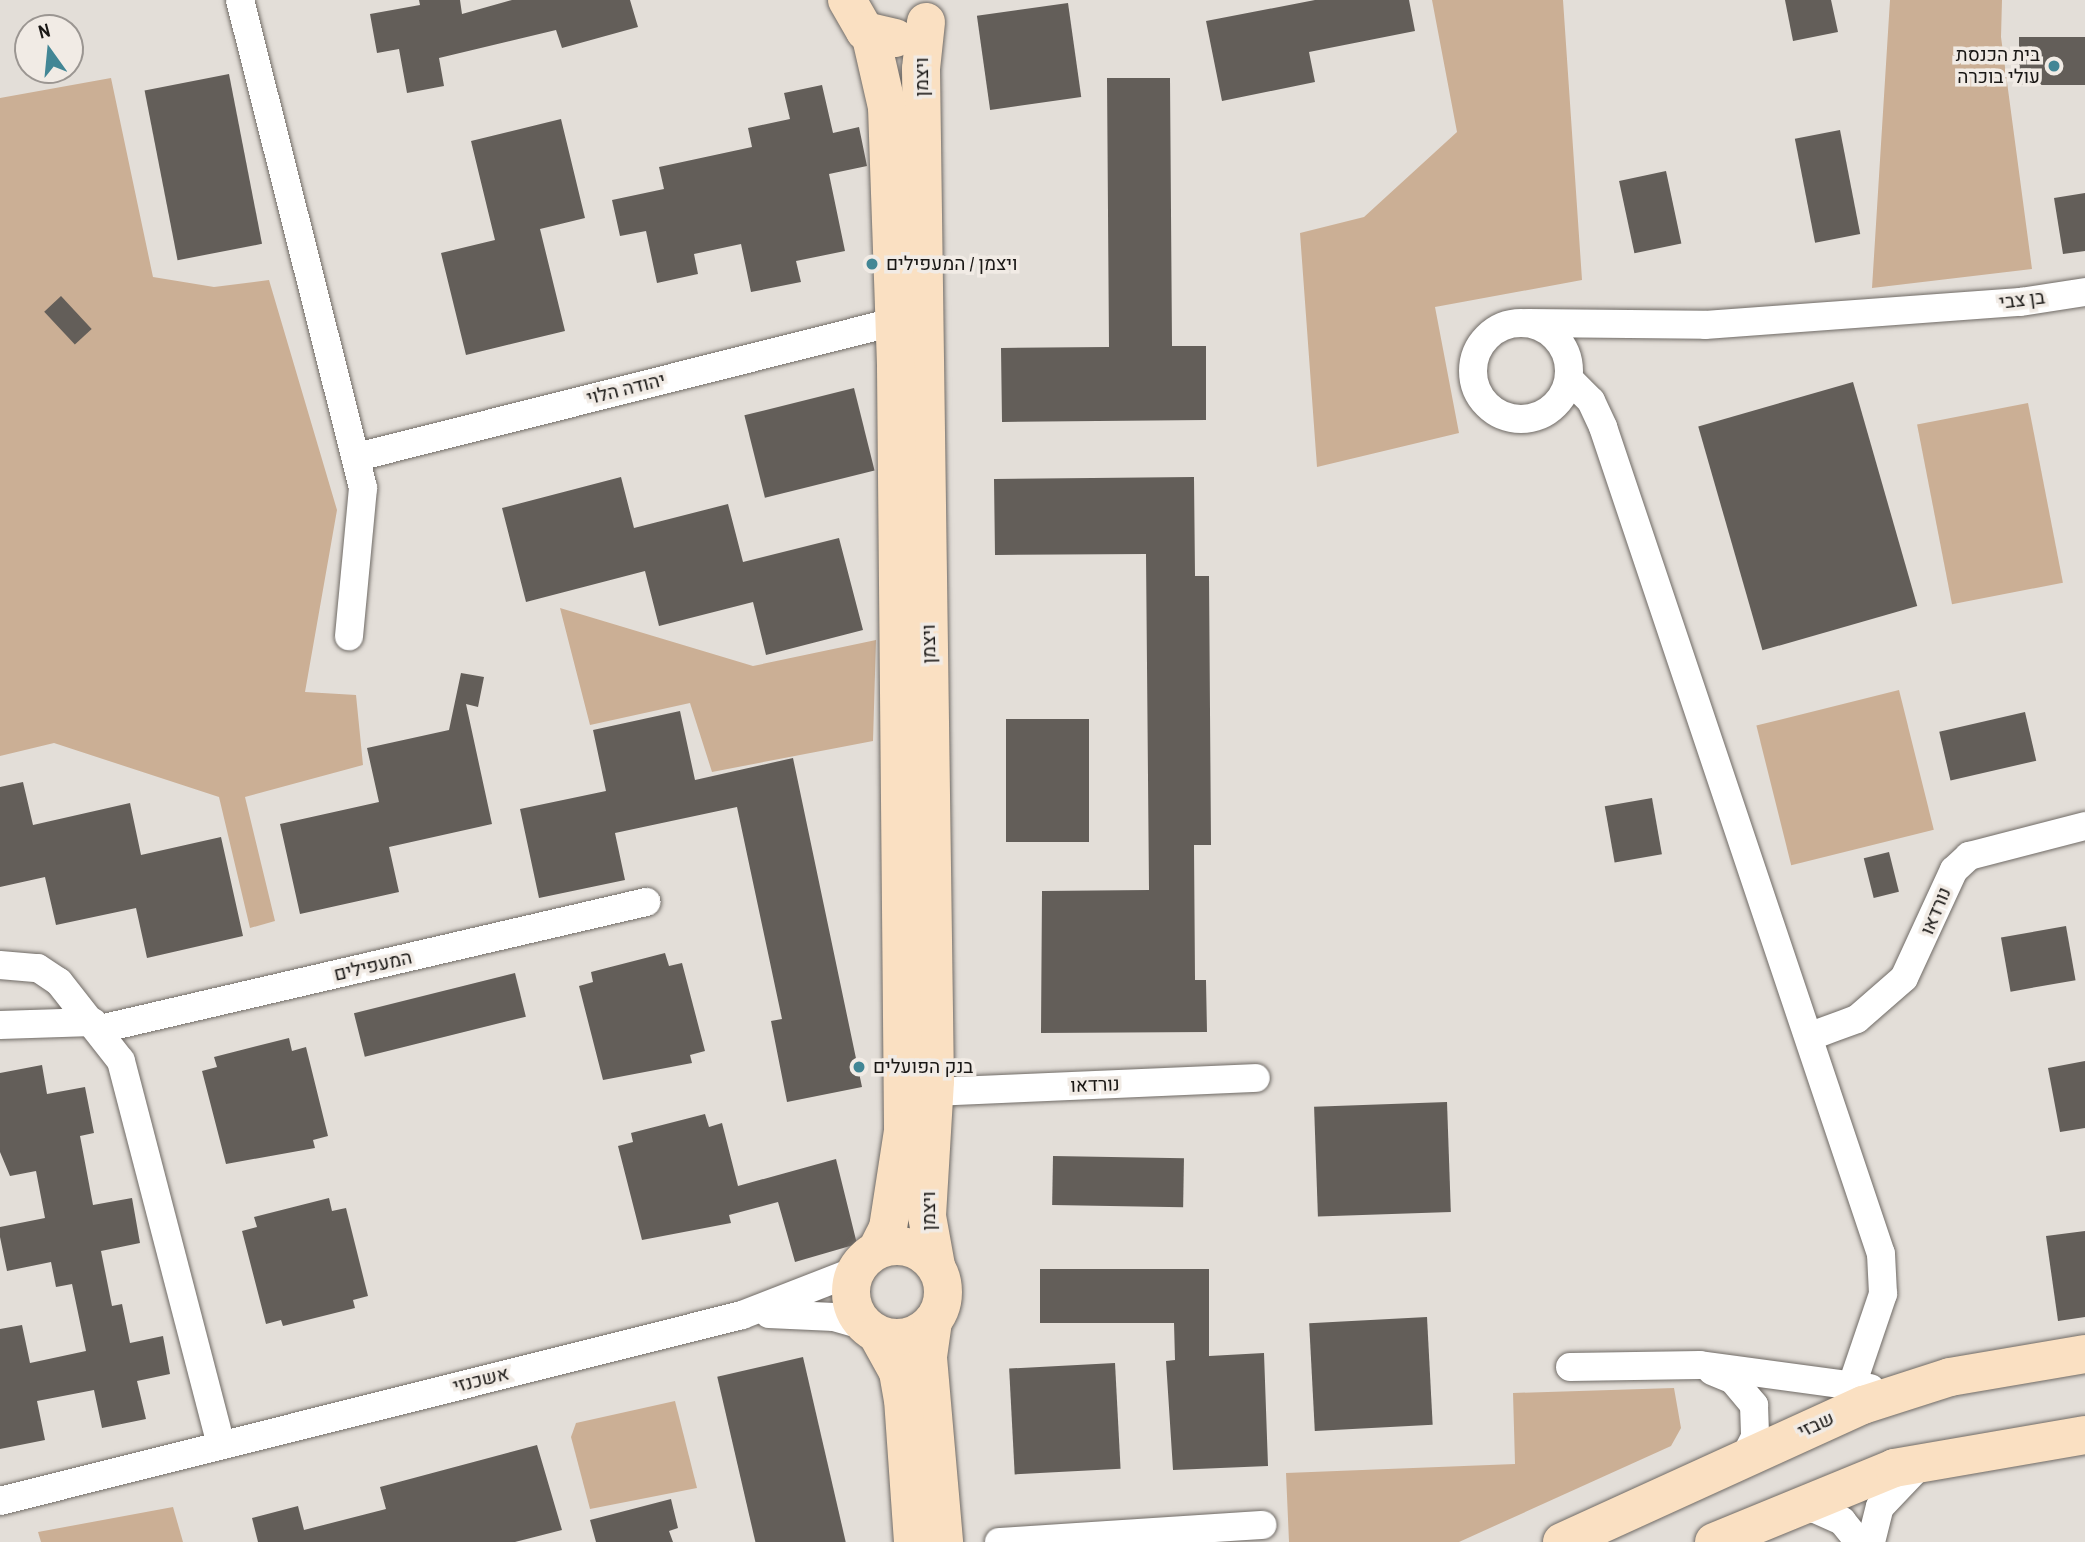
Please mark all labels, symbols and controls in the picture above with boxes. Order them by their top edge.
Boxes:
north arrow [14,14,84,84]
text: N [35,17,53,45]
place label: בית הכנסת עולי בוכרה [1956,44,2040,88]
street label: ויצמן [911,57,933,97]
marker: בית הכנסת עולי בוכרה [2046,58,2062,74]
place label: ויצמן / המעפילים [886,253,1018,275]
marker: ויצמן / המעפילים [864,256,880,272]
street label: בן צבי [1998,286,2046,314]
street label: יהודה הלוי [584,368,668,410]
street label: ויצמן [917,624,941,664]
street label: נורדאו [1916,884,1956,938]
street label: המעפילים [332,946,414,986]
place label: בנק הפועלים [873,1056,973,1078]
marker: בנק הפועלים [851,1059,867,1075]
street label: נורדאו [1070,1073,1120,1097]
street label: ויצמן [918,1191,940,1231]
street label: אשכנזי [451,1362,511,1398]
street label: שבזי [1794,1407,1838,1443]

